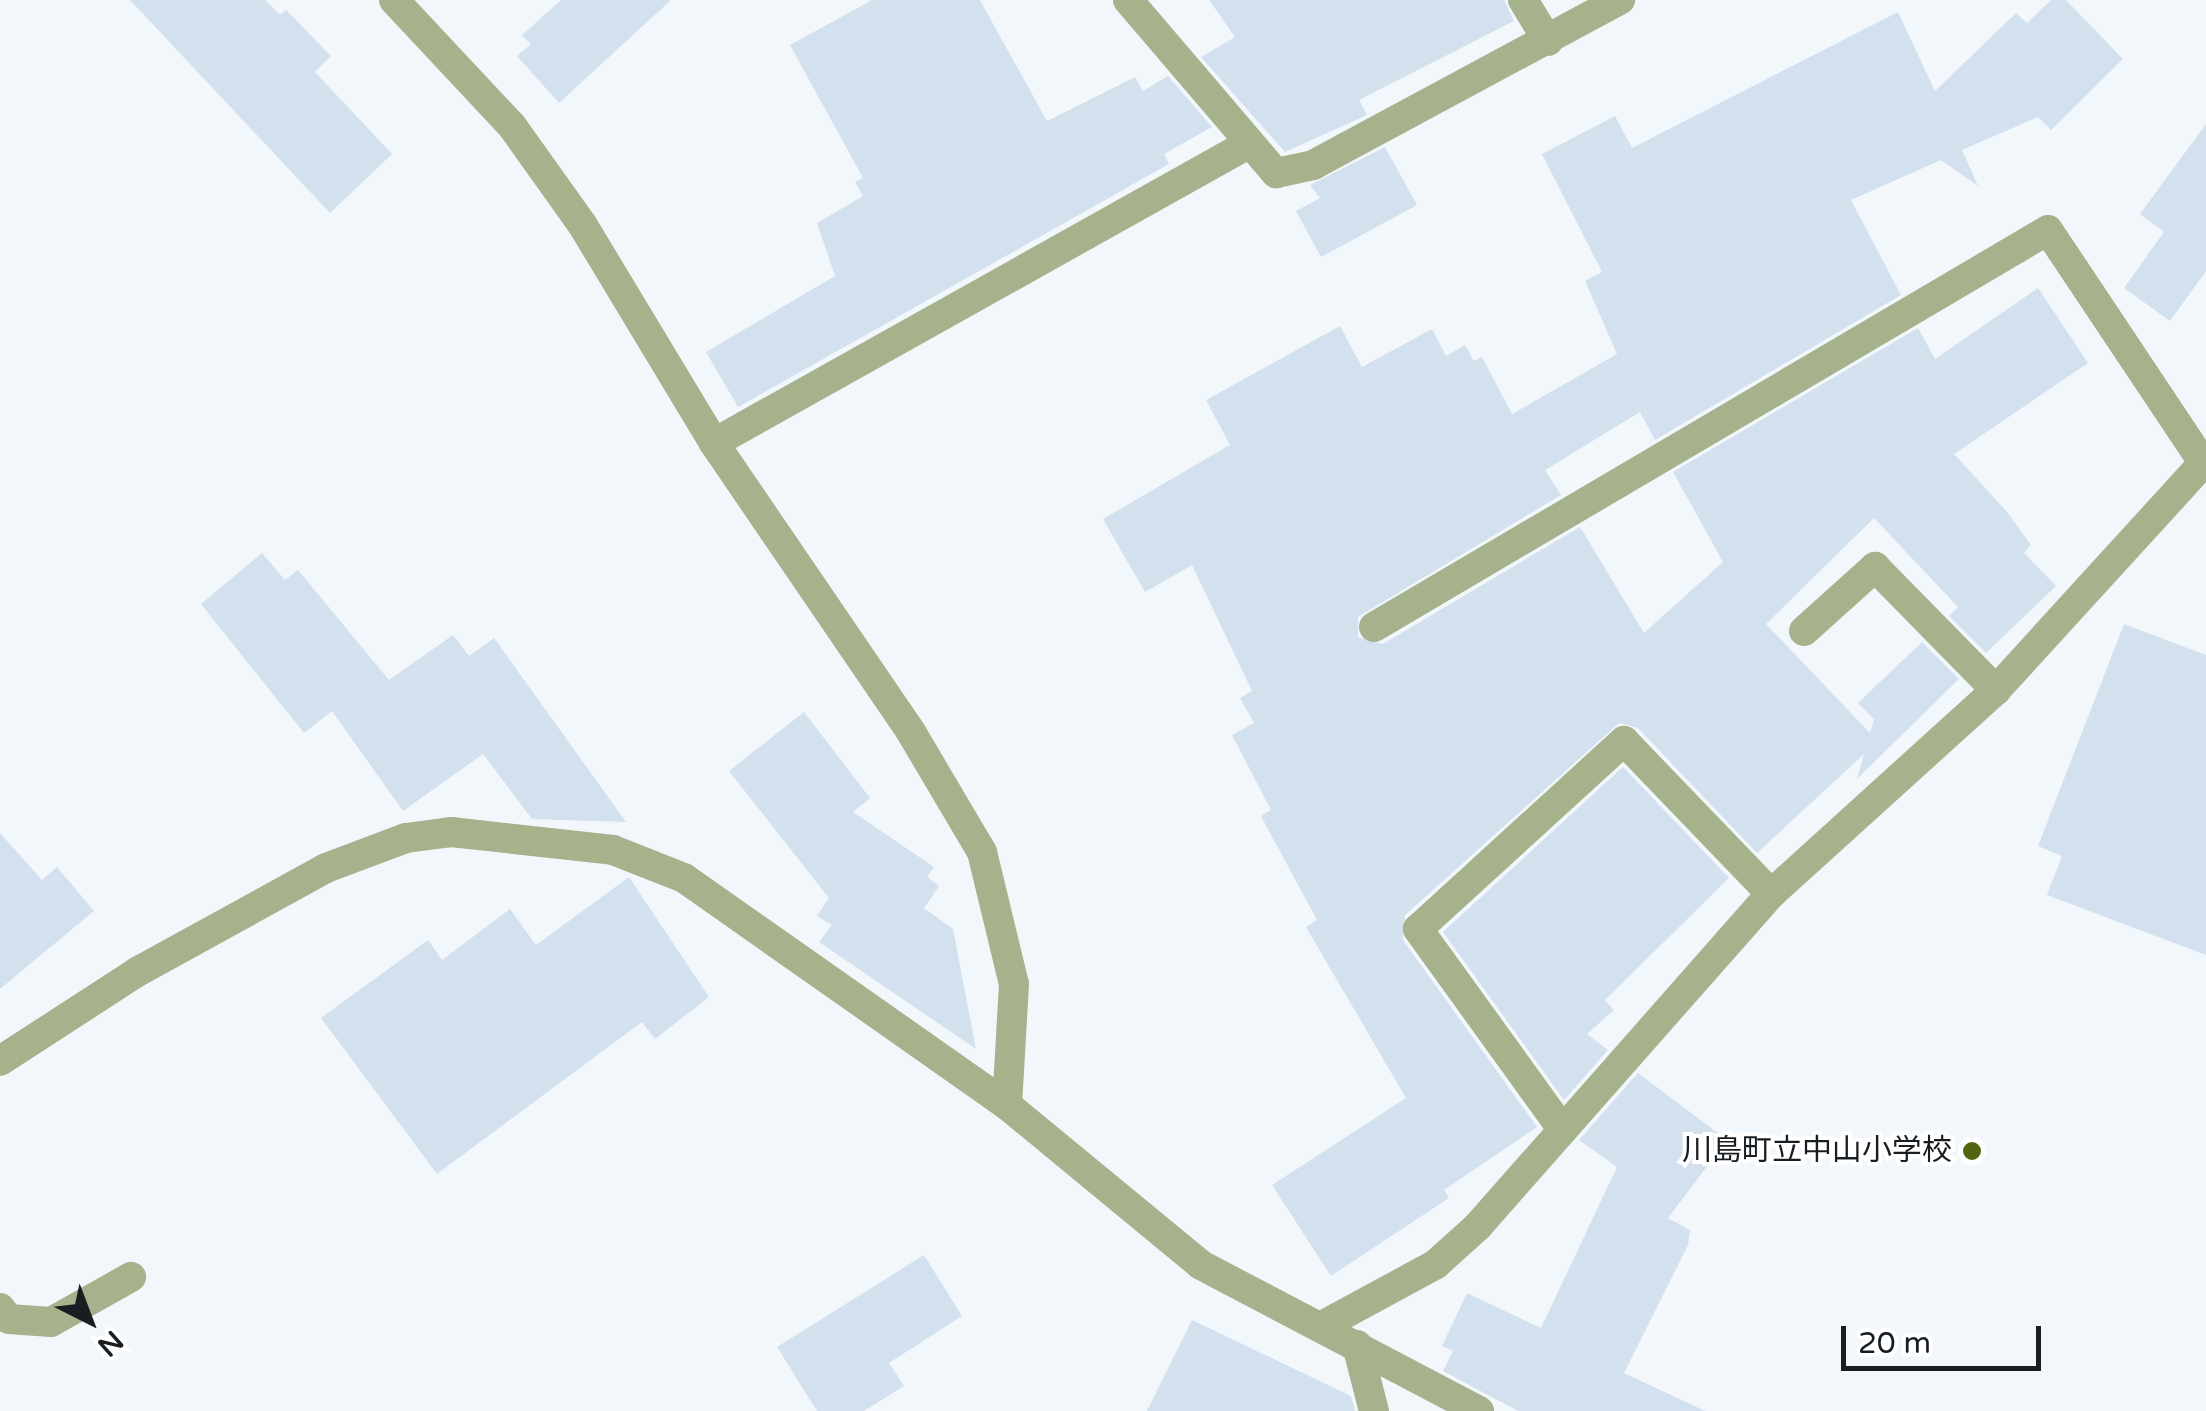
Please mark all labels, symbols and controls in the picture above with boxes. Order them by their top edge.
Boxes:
place label: 川島町立中山小学校 [1682,1133,1952,1169]
marker: 川島町立中山小学校 [1961,1140,1983,1162]
north arrow [40,1271,140,1371]
scale bar [1846,1306,2046,1368]
text: N [90,1323,130,1363]
text: 20 m [1858,1325,1931,1362]

